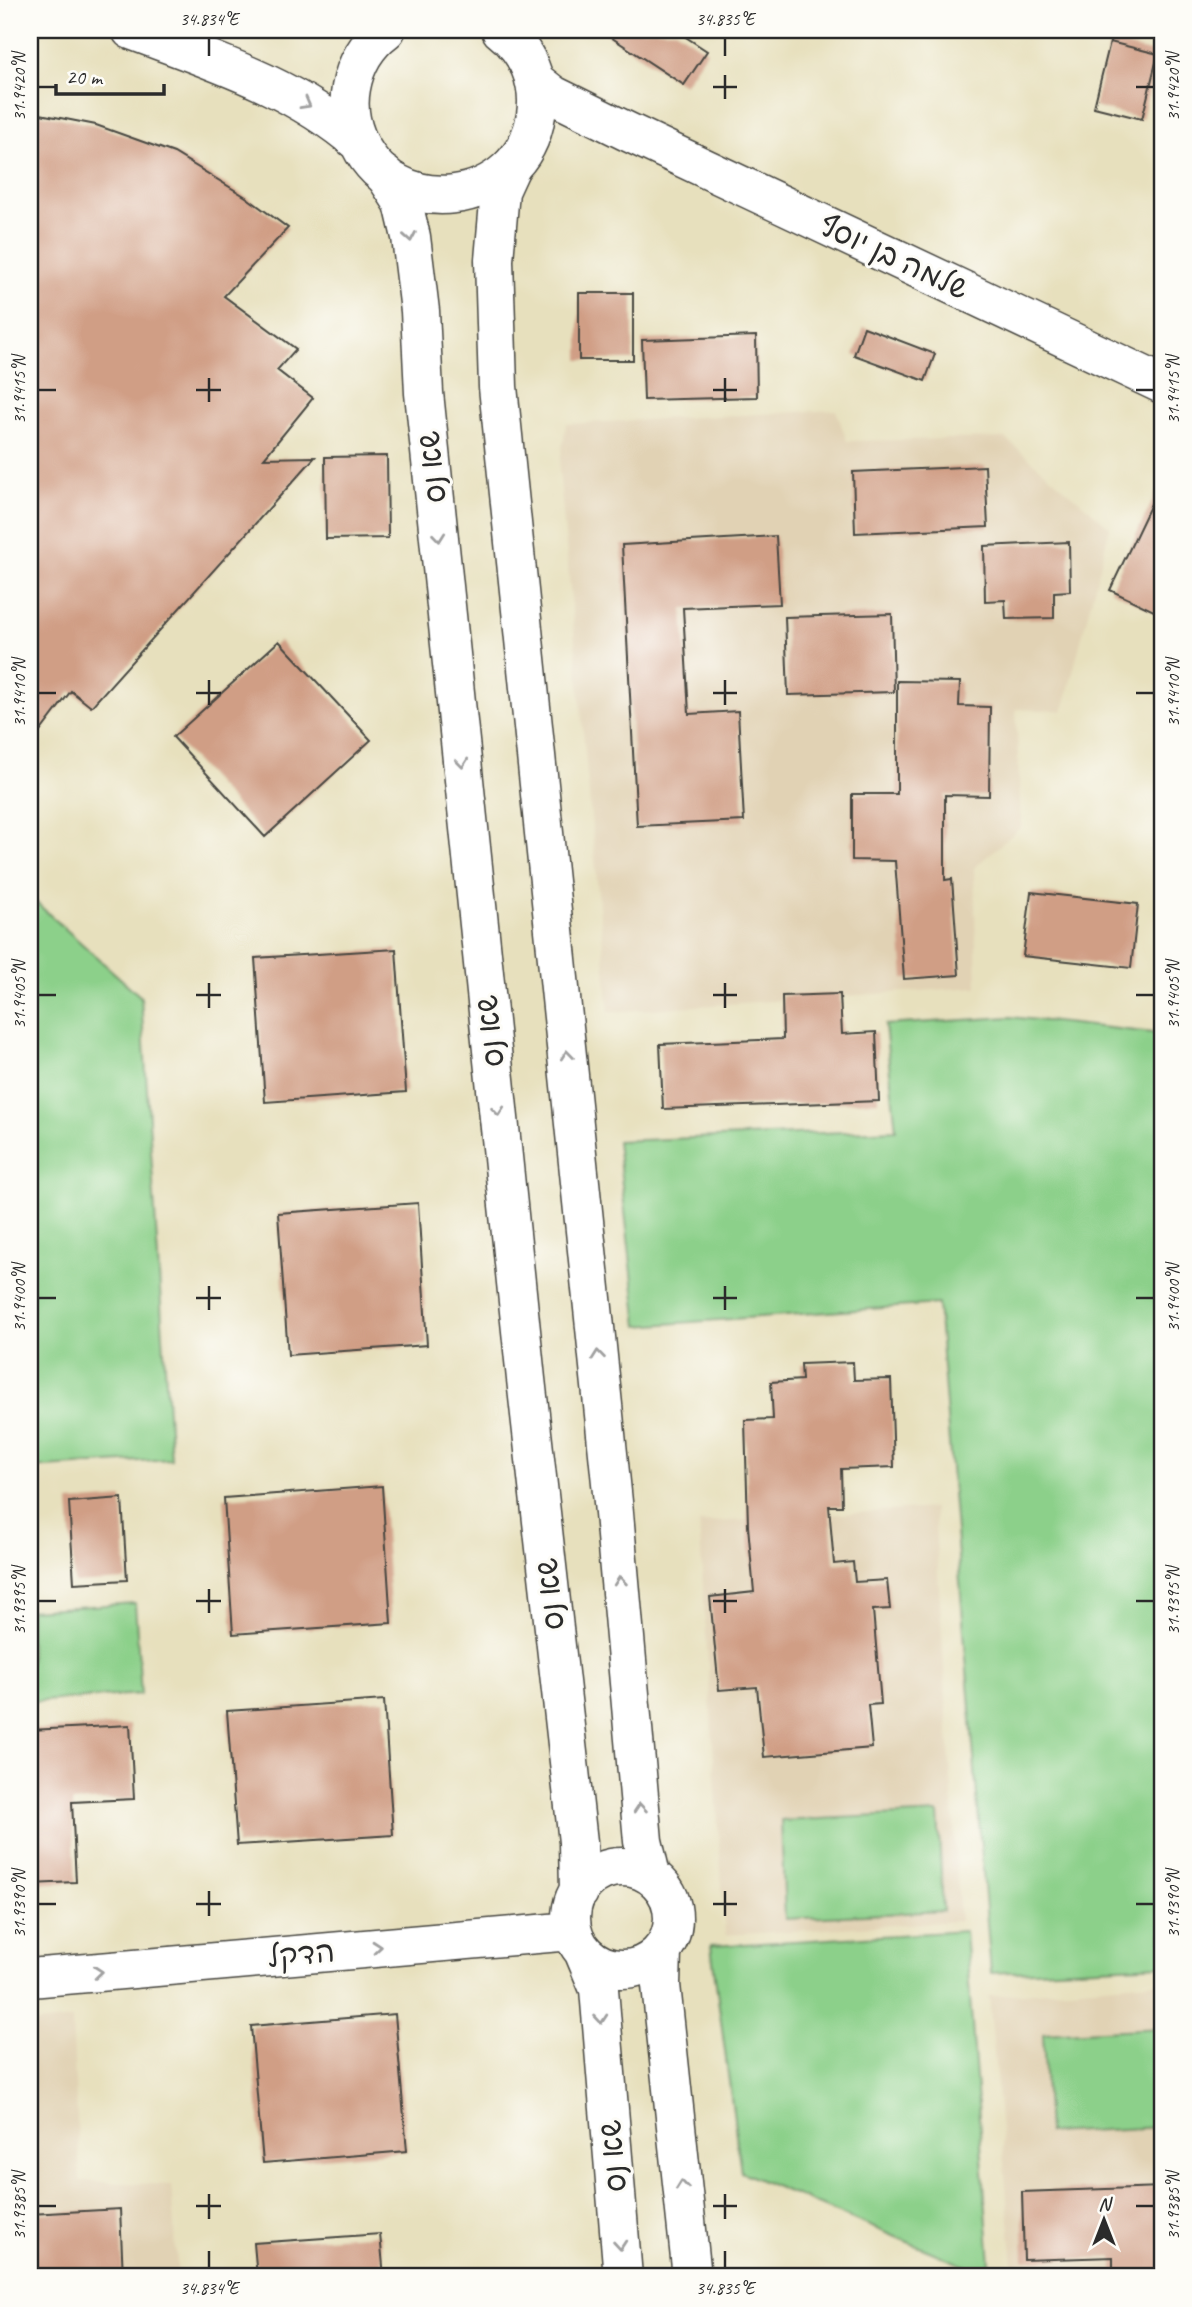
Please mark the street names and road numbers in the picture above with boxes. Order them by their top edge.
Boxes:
street label: שלמה בן יוסף [814,206,974,308]
street label: שא נס [409,429,455,505]
street label: שא נס [467,993,513,1069]
street label: שא נס [527,1556,573,1632]
street label: הדקל [266,1932,336,1976]
street label: שא נס [591,2118,635,2194]

